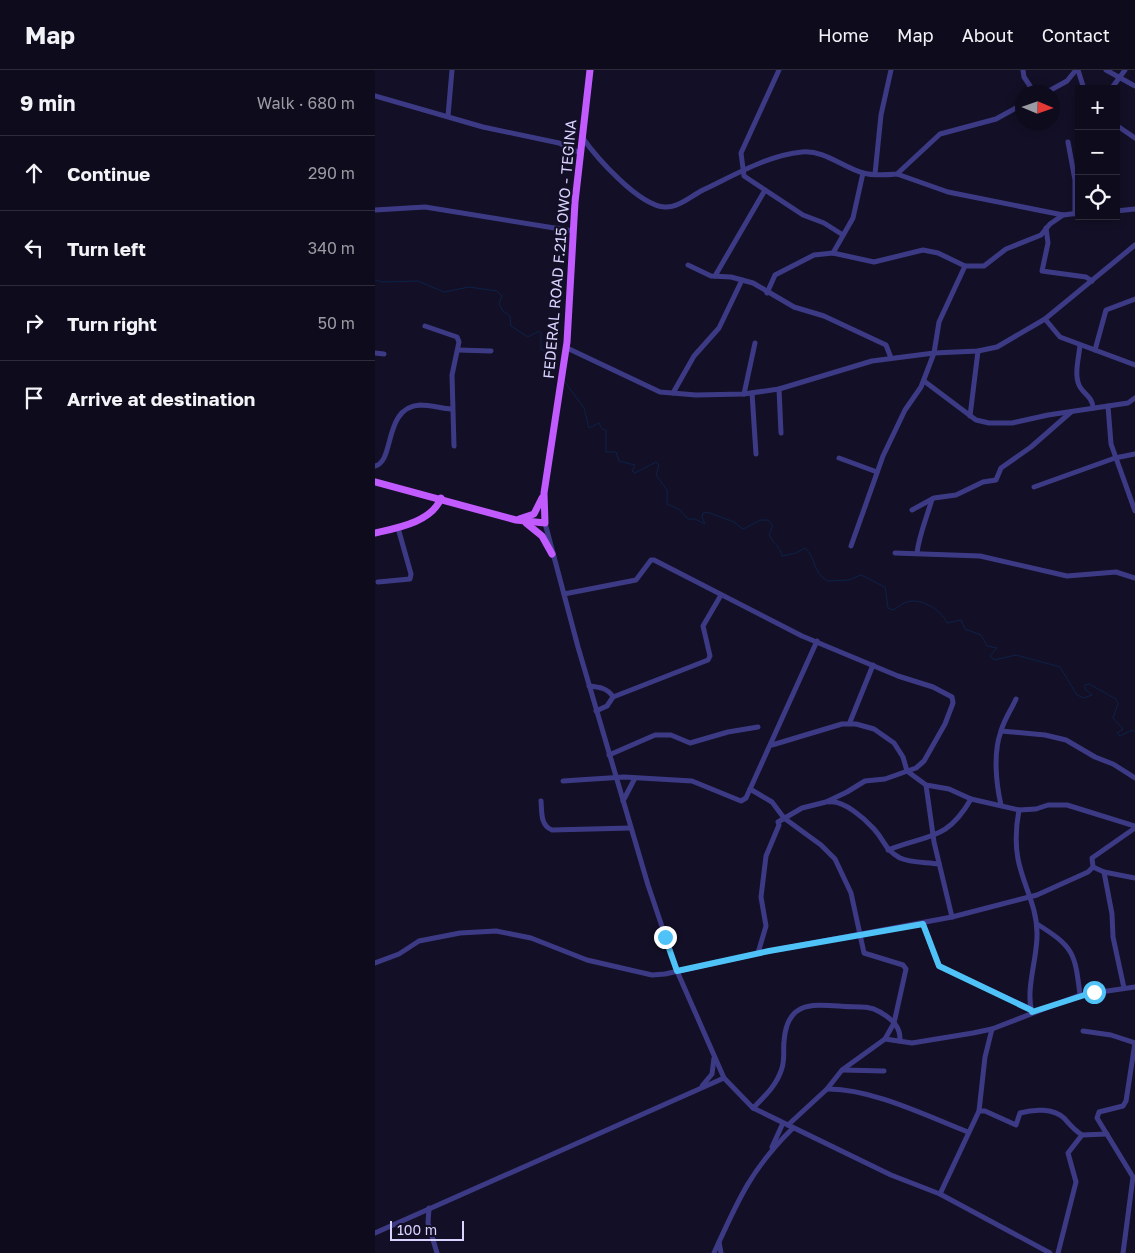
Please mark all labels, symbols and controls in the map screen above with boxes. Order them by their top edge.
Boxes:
text: Map [25,20,75,49]
text: Home [818,24,869,46]
text: Map [897,24,934,46]
text: About [962,24,1014,46]
text: Contact [1042,24,1110,46]
north arrow [1015,85,1060,130]
map controls [1075,85,1120,220]
button: + [1075,85,1120,130]
text: 9 min [20,90,75,116]
text: Walk · 680 m [257,93,355,113]
street label: FEDERAL ROAD F.215 OWO - TEGINA [539,119,579,379]
button: − [1075,130,1120,175]
icon: ahead [20,159,48,187]
text: Continue [67,162,150,185]
text: 290 m [308,163,355,183]
button: locate [1075,175,1120,220]
icon: left [20,234,48,262]
text: Turn left [67,237,146,260]
text: 340 m [308,238,355,258]
icon: right [20,309,48,337]
text: Turn right [67,312,157,335]
text: 50 m [318,313,355,333]
icon: arrive [20,384,48,412]
text: Arrive at destination [67,387,255,410]
route end [654,926,677,949]
route start [1083,981,1106,1004]
scale bar [390,1218,464,1241]
text: 100 m [397,1221,437,1238]

